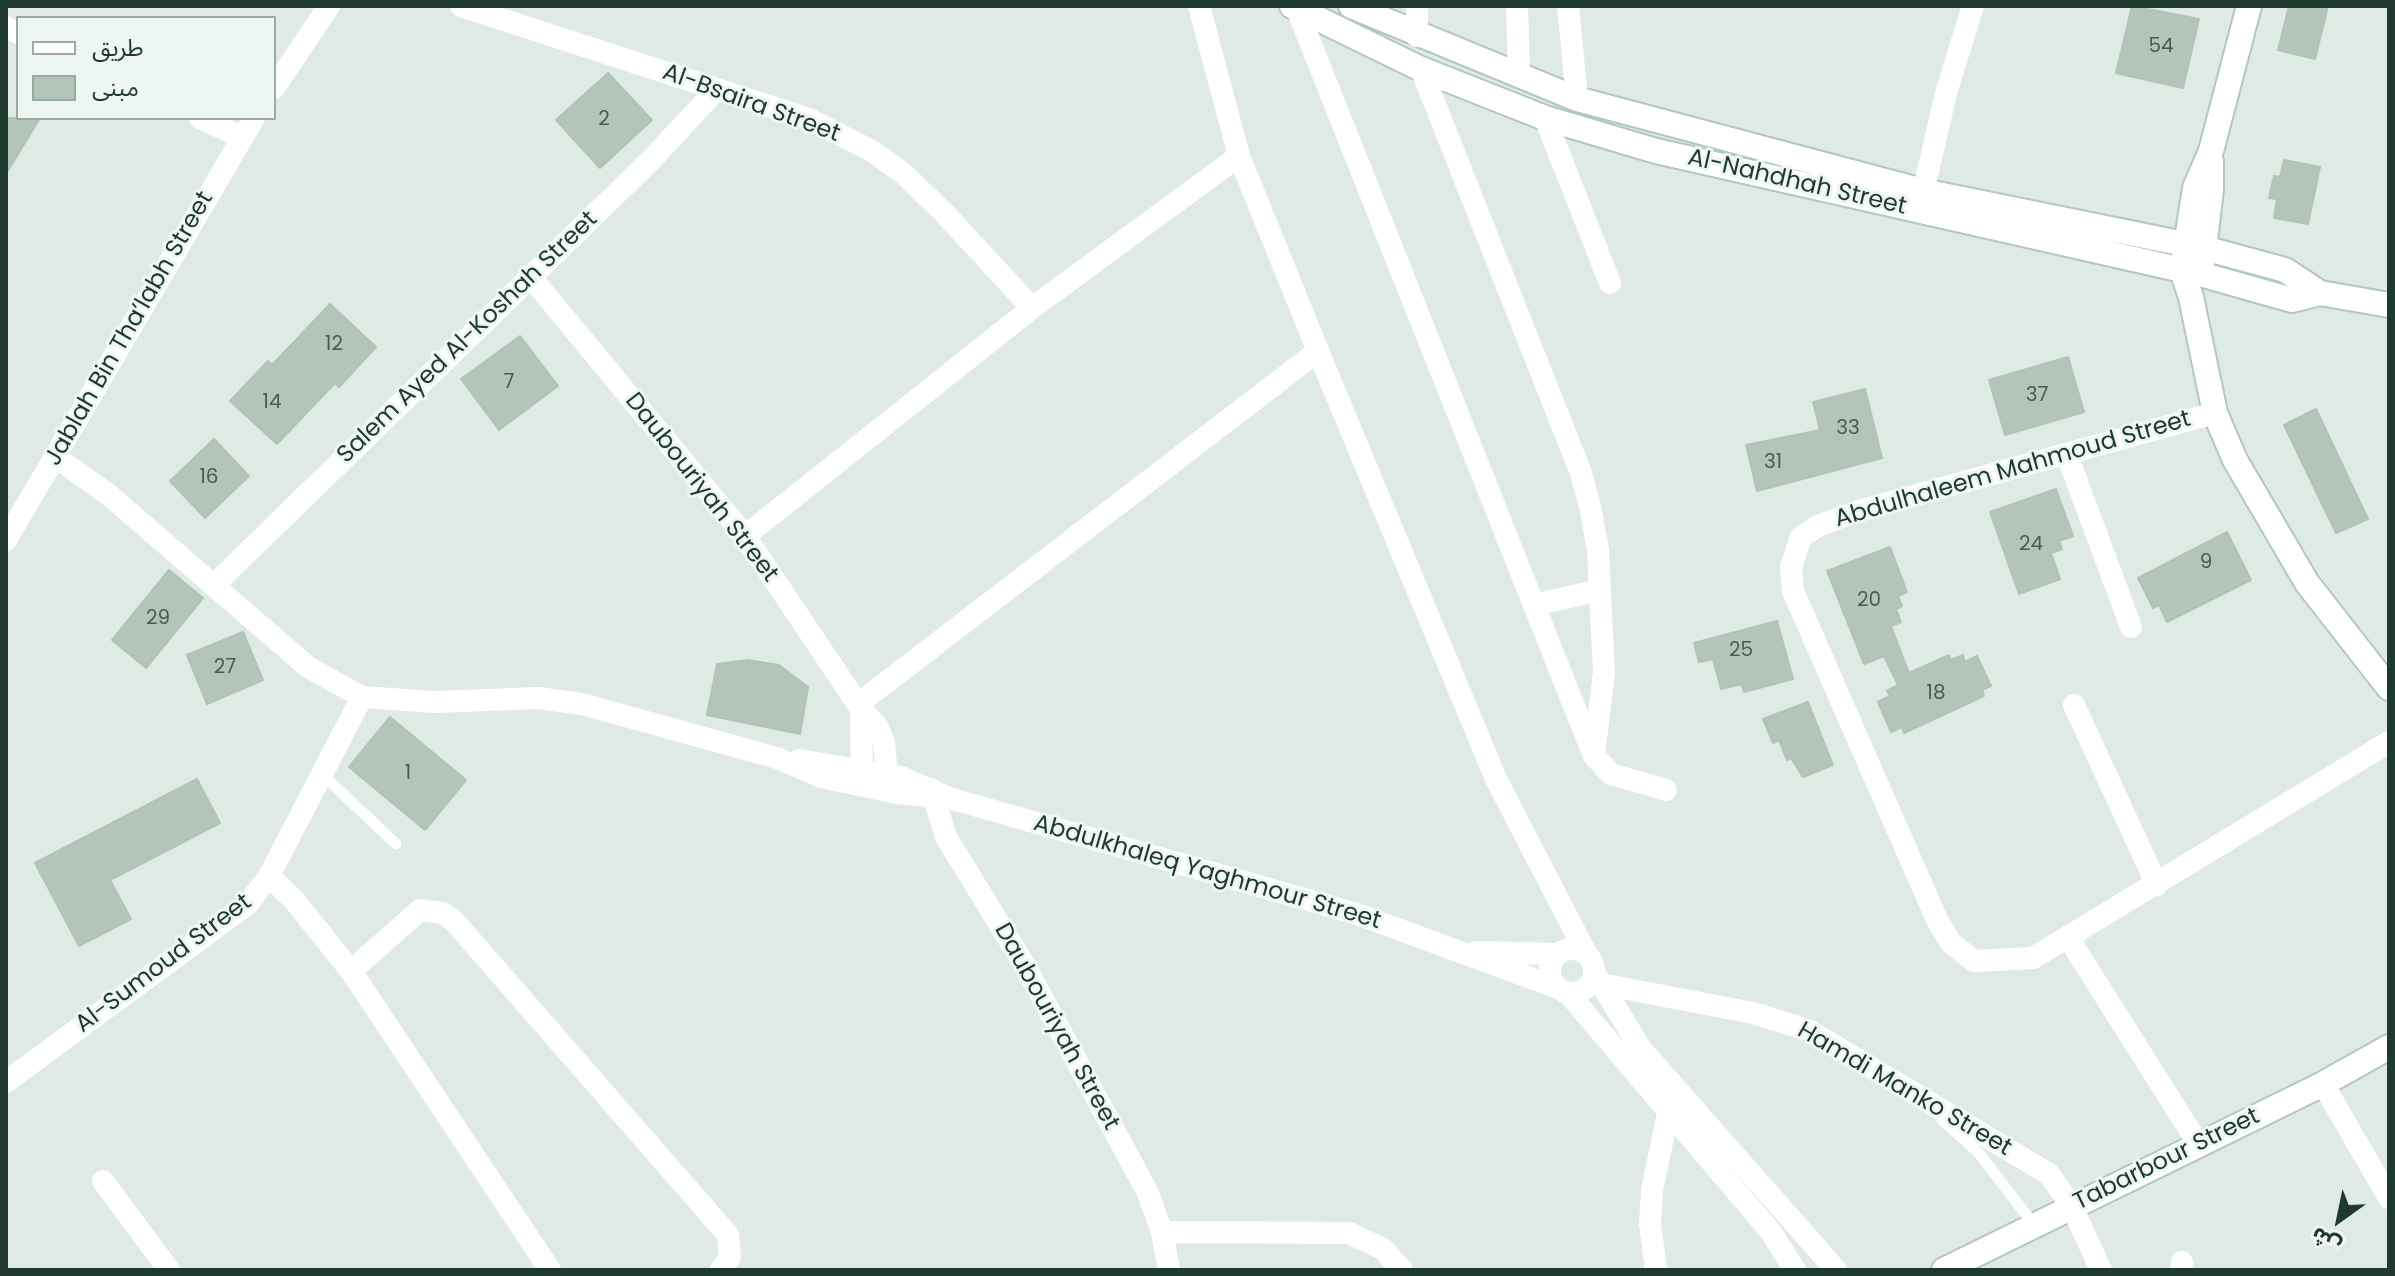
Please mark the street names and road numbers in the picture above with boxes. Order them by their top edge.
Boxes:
street label: Al-Bsaira Street [658,59,844,149]
street label: Al-Nahdhah Street [1685,144,1909,222]
street label: Jablah Bin Tha’labh Street [40,187,220,471]
street label: Salem Ayed Al-Koshah Street [332,206,604,470]
street label: Daubouriyah Street [618,388,784,588]
street label: Abdulhaleem Mahmoud Street [1832,405,2194,535]
street label: Abdulkhaleq Yaghmour Street [1030,810,1384,936]
street label: Al-Sumoud Street [70,888,258,1040]
street label: Daubouriyah Street [987,919,1125,1135]
street label: Hamdi Manko Street [1792,1017,2016,1163]
street label: Tabarbour Street [2069,1103,2265,1217]

